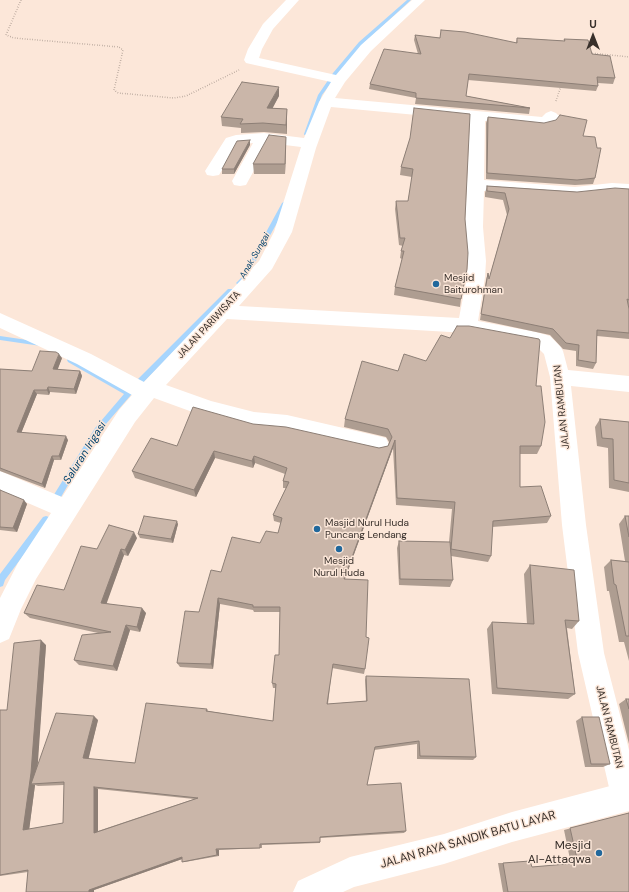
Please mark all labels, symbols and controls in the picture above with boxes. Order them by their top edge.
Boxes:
north arrow [573,16,613,56]
text: U [589,17,597,31]
water label: Anak Sungai [238,231,272,281]
place label: Mesjid Baiturohman [444,272,503,296]
marker: Mesjid Baiturohman [431,279,441,289]
street label: JALAN PARIWISATA [175,289,243,361]
street label: JALAN RAMBUTAN [552,364,572,450]
water label: Saluran Irigasi [61,420,109,486]
place label: Masjid Nurul Huda Puncang Lendang [325,517,409,540]
marker: Masjid Nurul Huda Puncang Lendang [312,524,322,534]
marker: Mesjid Nurul Huda [334,544,344,554]
place label: Mesjid Nurul Huda [313,555,365,578]
street label: JALAN RAMBUTAN [593,684,625,770]
street label: JALAN RAYA SANDIK BATU LAYAR [379,808,557,872]
place label: Mesjid Al-Attaqwa [528,839,591,867]
marker: Mesjid Al-Attaqwa [594,848,604,858]

